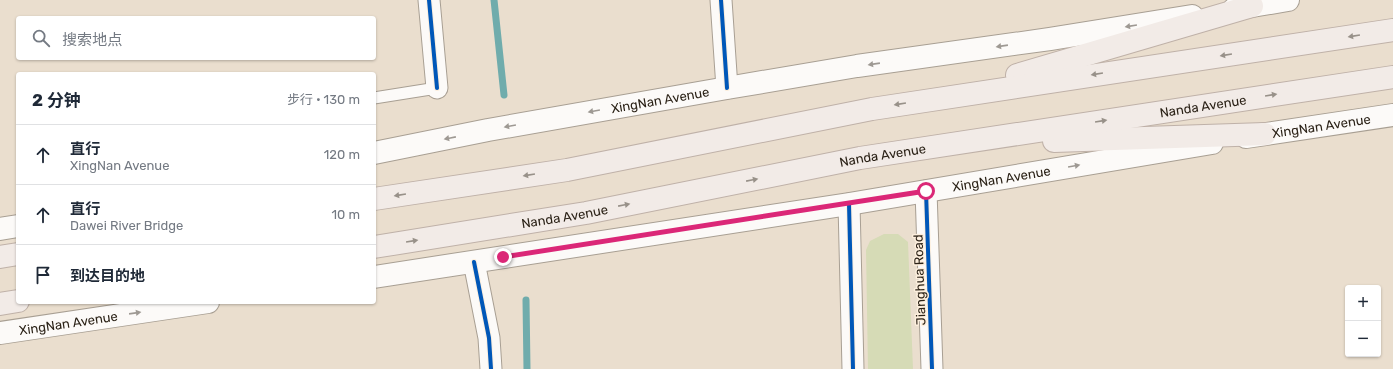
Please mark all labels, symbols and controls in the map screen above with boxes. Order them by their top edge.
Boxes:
search box [16,16,376,60]
one-way arrow [1125,23,1137,29]
icon: search [30,27,52,49]
text: 搜索地点 [62,31,122,49]
one-way arrow [1348,33,1361,39]
one-way arrow [996,43,1008,49]
one-way arrow [1220,52,1232,58]
one-way arrow [868,61,880,67]
one-way arrow [1091,71,1103,77]
street label: XingNan Avenue [610,84,710,116]
text: 2 分钟 [32,90,81,110]
text: 步行 · 130 m [287,92,360,107]
street label: Nanda Avenue [1159,92,1247,120]
one-way arrow [1265,92,1277,98]
one-way arrow [893,101,906,107]
one-way arrow [587,108,600,114]
street label: XingNan Avenue [1271,111,1372,141]
one-way arrow [1095,118,1107,124]
one-way arrow [503,124,516,130]
one-way arrow [444,135,456,141]
text: 直行 [70,140,100,158]
street label: Nanda Avenue [838,141,927,170]
icon: ahead [32,144,54,166]
text: 120 m [324,147,360,162]
text: XingNan Avenue [70,158,169,173]
street label: XingNan Avenue [951,163,1052,195]
one-way arrow [1068,163,1081,169]
one-way arrow [523,173,535,179]
one-way arrow [746,176,758,182]
route start [917,182,935,200]
one-way arrow [394,192,406,198]
text: 直行 [70,200,100,218]
street label: Nanda Avenue [520,202,609,231]
one-way arrow [618,202,630,208]
icon: ahead [32,204,54,226]
text: 10 m [331,207,360,222]
text: Dawei River Bridge [70,218,183,233]
street label: Jianghua Road [910,234,930,326]
one-way arrow [406,238,419,244]
route end [494,248,512,266]
icon: arrive [32,264,54,286]
text: 到达目的地 [70,267,145,285]
map controls [1345,285,1381,357]
button: + [1345,285,1381,321]
street label: XingNan Avenue [18,309,119,338]
one-way arrow [129,310,141,316]
button: − [1345,321,1381,357]

